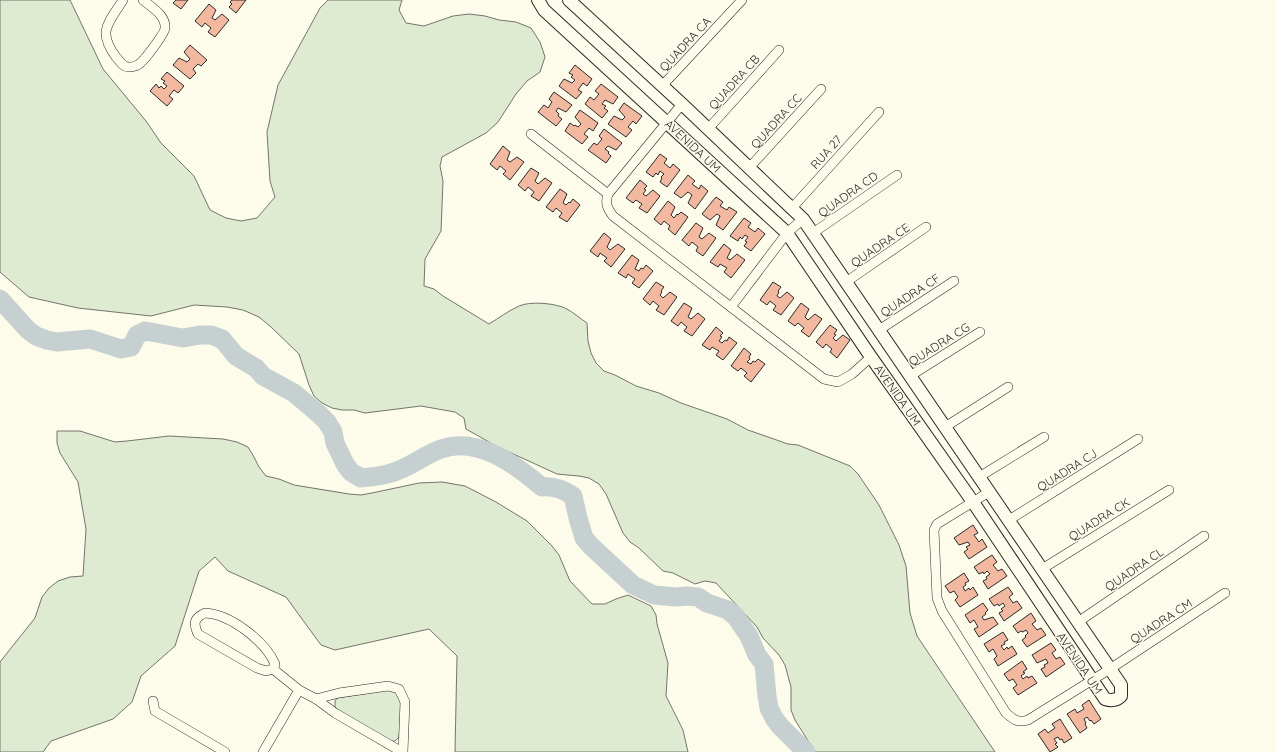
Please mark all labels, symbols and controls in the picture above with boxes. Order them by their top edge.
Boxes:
street label: QUADRA CA [656,14,714,74]
street label: QUADRA CB [705,51,763,113]
street label: QUADRA CC [747,90,805,152]
street label: AVENIDA UM [662,116,724,176]
street label: RUA 27 [807,132,845,172]
street label: QUADRA CD [815,168,881,220]
street label: QUADRA CE [848,220,912,270]
street label: QUADRA CF [877,270,943,320]
street label: QUADRA CG [906,319,972,369]
street label: AVENIDA UM [871,362,925,428]
street label: QUADRA CJ [1034,446,1100,494]
street label: QUADRA CK [1066,494,1132,544]
street label: QUADRA CL [1102,544,1167,594]
street label: QUADRA CM [1127,595,1195,647]
street label: AVENIDA UM [1054,629,1106,697]

